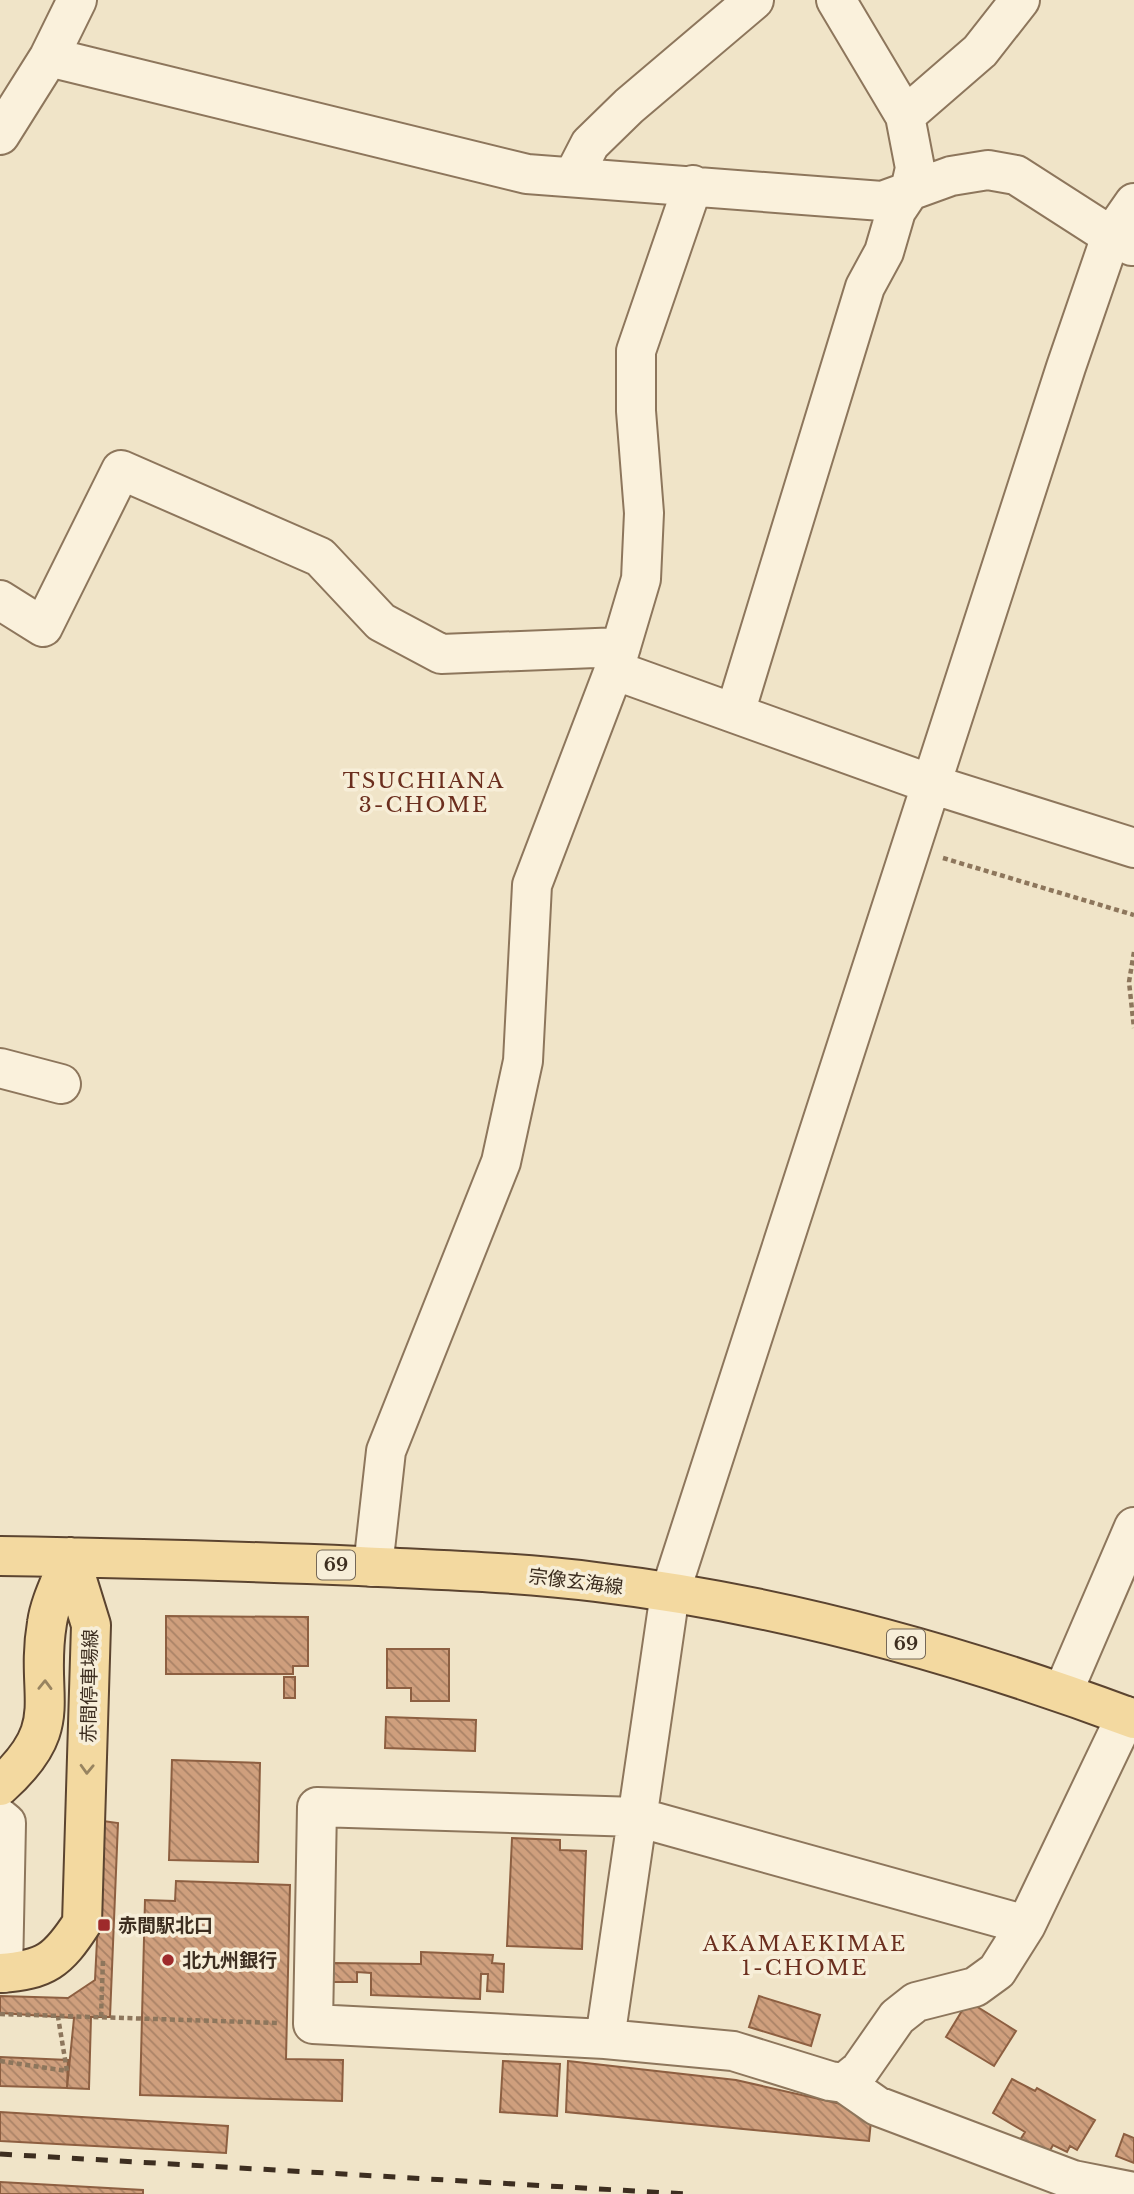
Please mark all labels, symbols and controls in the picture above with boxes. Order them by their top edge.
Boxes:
district label: TSUCHIANA 3-CHOME [343,768,505,818]
road number: 69 [317,1550,355,1580]
street label: 宗像玄海線 [527,1564,624,1599]
street label: 赤間停車場線 [77,1629,102,1743]
road number: 69 [887,1630,925,1658]
one-way arrow [38,1679,53,1690]
one-way arrow [79,1764,94,1775]
place label: 赤間駅北口 [118,1914,213,1937]
marker: 赤間駅北口 [96,1917,112,1933]
district label: AKAMAEKIMAE 1-CHOME [702,1931,907,1981]
place label: 北九州銀行 [182,1949,277,1972]
marker: 北九州銀行 [160,1952,176,1968]

